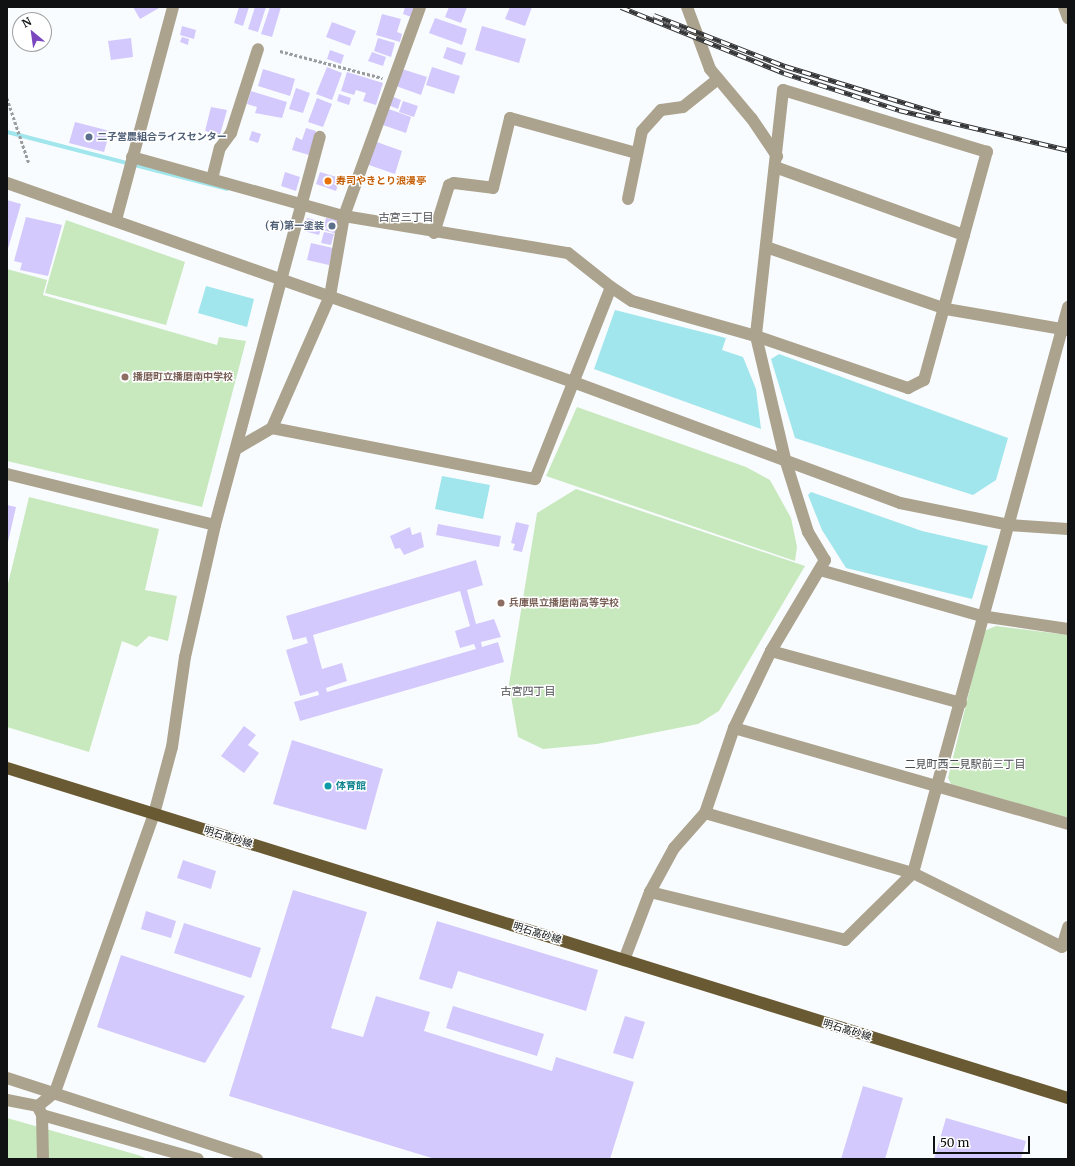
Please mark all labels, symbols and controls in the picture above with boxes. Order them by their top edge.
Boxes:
north arrow [12,12,52,52]
text: N [19,14,34,31]
place label: 二子営農組合ライスセンター [97,131,227,143]
marker: 二子営農組合ライスセンター [84,132,94,142]
place label: 寿司やきとり浪漫亭 [336,175,426,187]
marker: 寿司やきとり浪漫亭 [323,176,333,186]
district label: 古宮三丁目 [379,210,433,224]
place label: (有)第一塗装 [265,220,324,232]
marker: (有)第一塗装 [327,221,337,231]
place label: 播磨町立播磨南中学校 [133,371,233,383]
marker: 播磨町立播磨南中学校 [120,372,130,382]
place label: 兵庫県立播磨南高等学校 [509,597,619,609]
marker: 兵庫県立播磨南高等学校 [496,598,506,608]
district label: 古宮四丁目 [501,684,555,698]
district label: 二見町西二見駅前三丁目 [905,757,1025,771]
place label: 体育館 [336,780,366,792]
marker: 体育館 [323,781,333,791]
street label: 明石高砂線 [202,824,254,850]
street label: 明石高砂線 [511,920,563,946]
street label: 明石高砂線 [821,1017,873,1043]
scale bar [935,1128,1032,1154]
text: 50 m [940,1135,969,1150]

